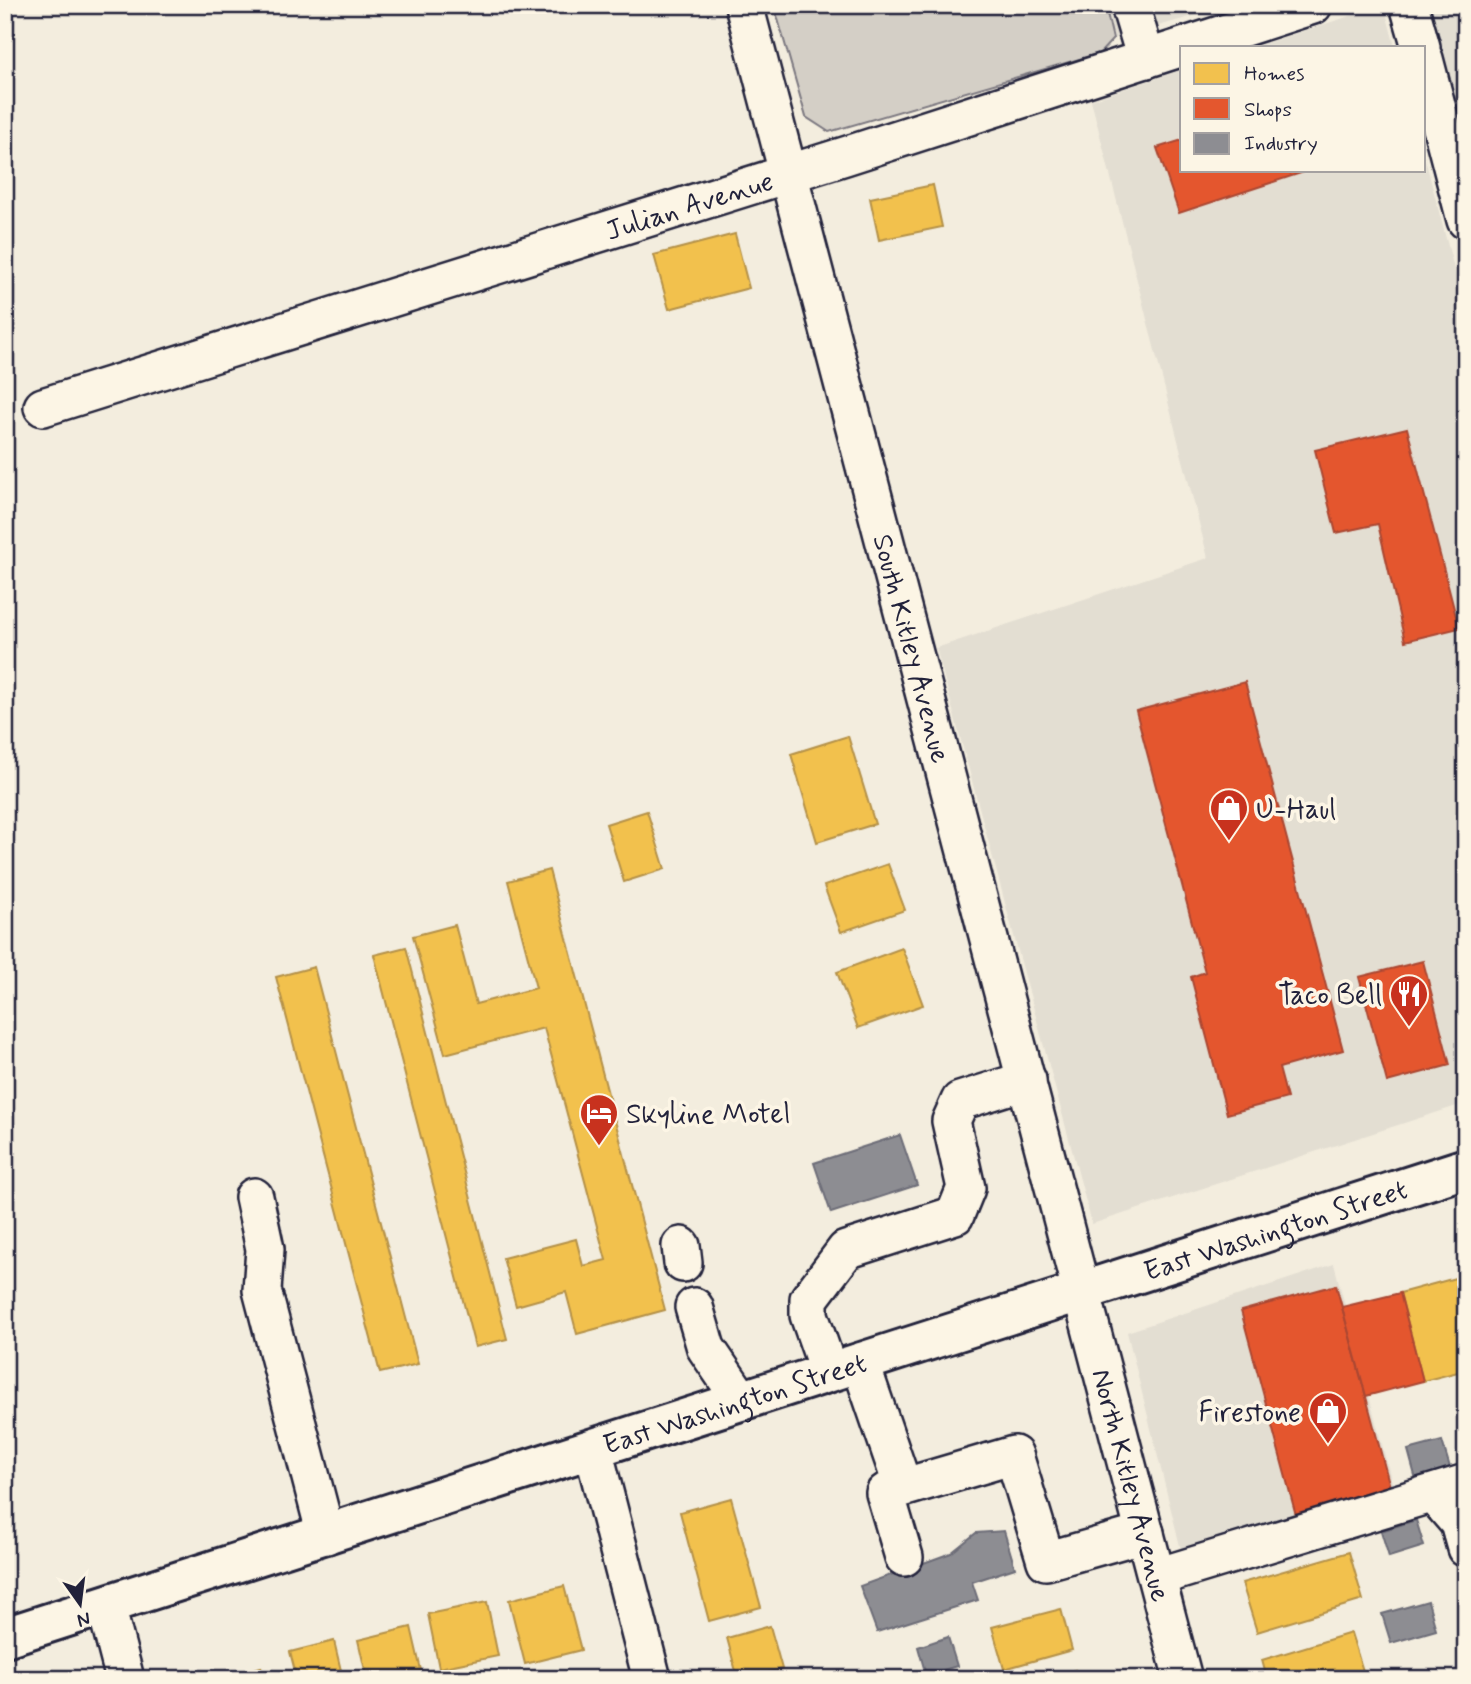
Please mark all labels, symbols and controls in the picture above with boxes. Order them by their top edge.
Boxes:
legend [1180,46,1426,172]
text: Homes [1244,60,1304,88]
text: Shops [1244,96,1292,124]
text: Industry [1244,130,1318,158]
street label: Julian Avenue [601,164,778,251]
street label: South Kitley Avenue [863,530,958,767]
shop icon: U-Haul [1208,787,1250,842]
place label: U-Haul [1256,792,1336,829]
restaurant icon: Taco Bell [1388,973,1430,1028]
place label: Taco Bell [1278,978,1382,1015]
hotel icon: Skyline Motel [578,1092,620,1147]
place label: Skyline Motel [626,1097,790,1134]
street label: East Washington Street [1140,1172,1412,1291]
street label: East Washington Street [599,1346,872,1465]
street label: North Kitley Avenue [1081,1365,1178,1606]
shop icon: Firestone [1307,1390,1349,1445]
place label: Firestone [1199,1395,1301,1432]
north arrow [46,1568,116,1638]
text: N [75,1605,93,1633]

